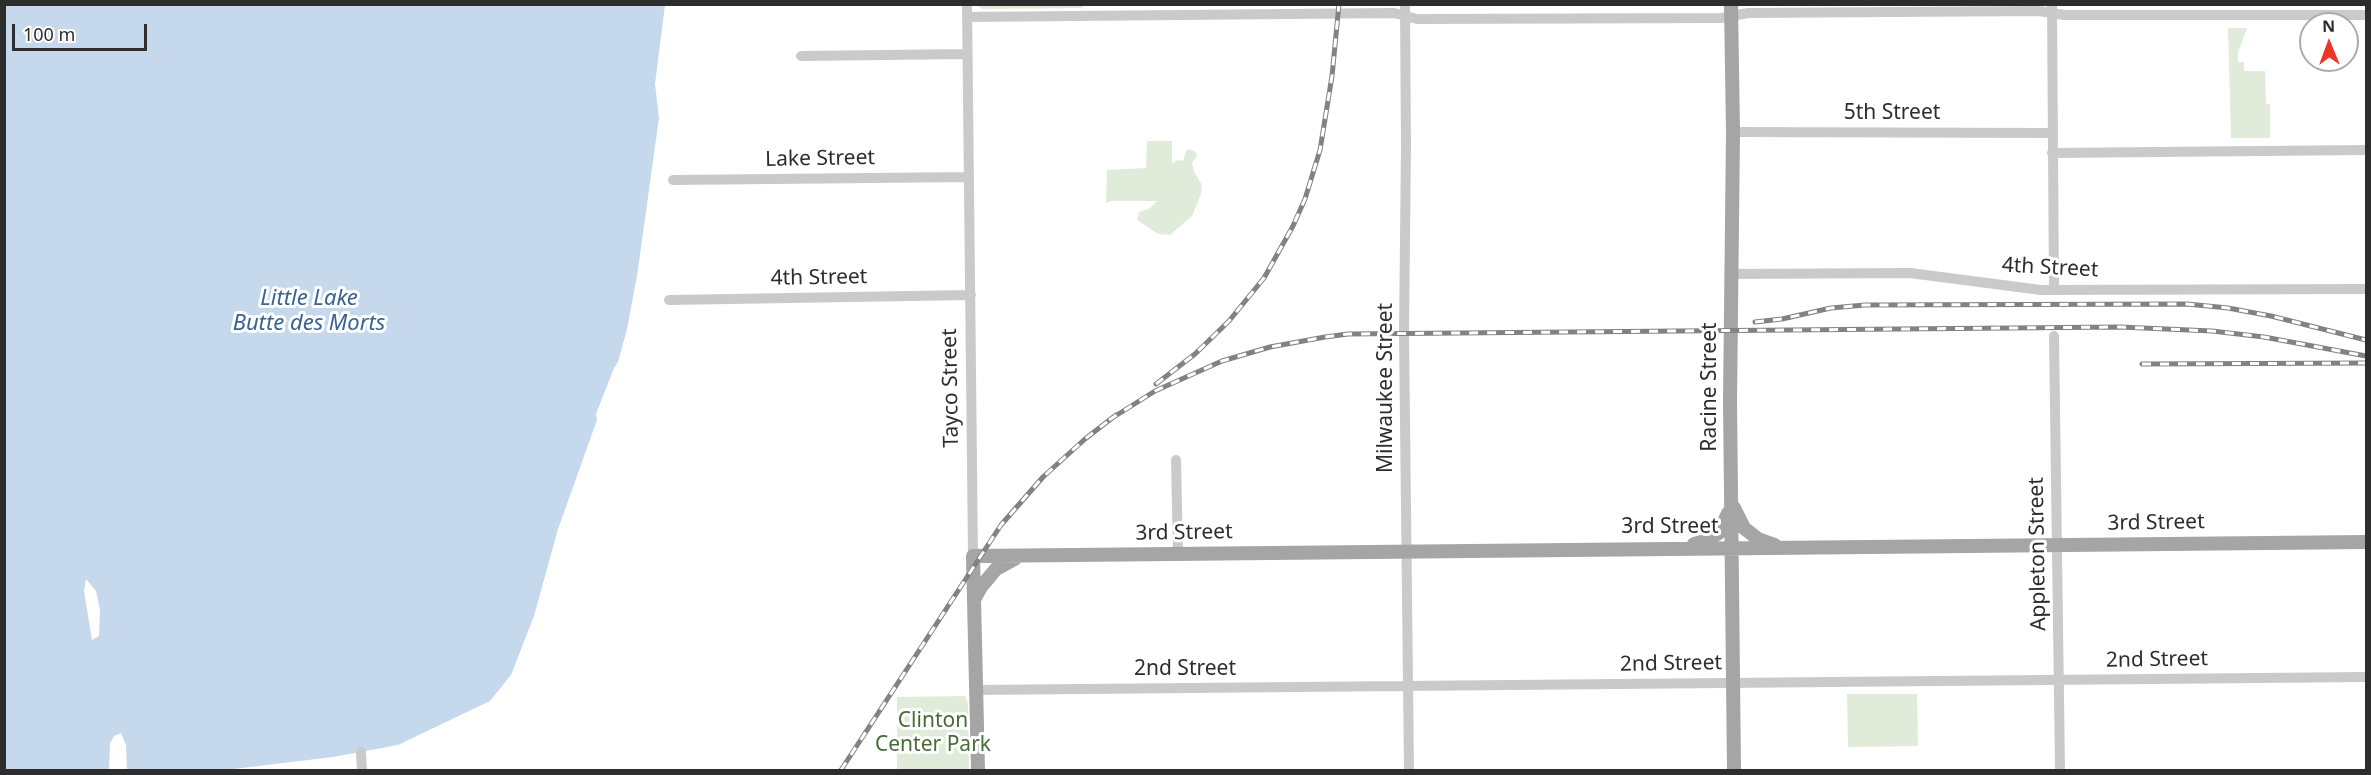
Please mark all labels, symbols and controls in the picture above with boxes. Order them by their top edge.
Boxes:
scale bar [15,12,150,50]
north arrow [2299,12,2359,72]
text: N [2322,15,2335,37]
text: 100 m [23,22,75,46]
street label: 5th Street [1844,100,1940,126]
street label: Lake Street [765,145,875,173]
street label: 4th Street [2001,253,2099,283]
street label: 4th Street [770,265,868,291]
water label: Little Lake Butte des Morts [233,286,385,338]
street label: Milwaukee Street [1373,303,1399,473]
street label: Racine Street [1697,322,1723,452]
street label: Tayco Street [937,328,965,448]
street label: Appleton Street [2024,477,2052,631]
street label: 3rd Street [2107,510,2205,536]
street label: 3rd Street [1621,514,1719,540]
street label: 3rd Street [1135,520,1233,546]
street label: 2nd Street [2106,647,2208,673]
street label: 2nd Street [1620,651,1722,677]
street label: 2nd Street [1134,656,1236,682]
park label: Clinton Center Park [875,708,991,758]

